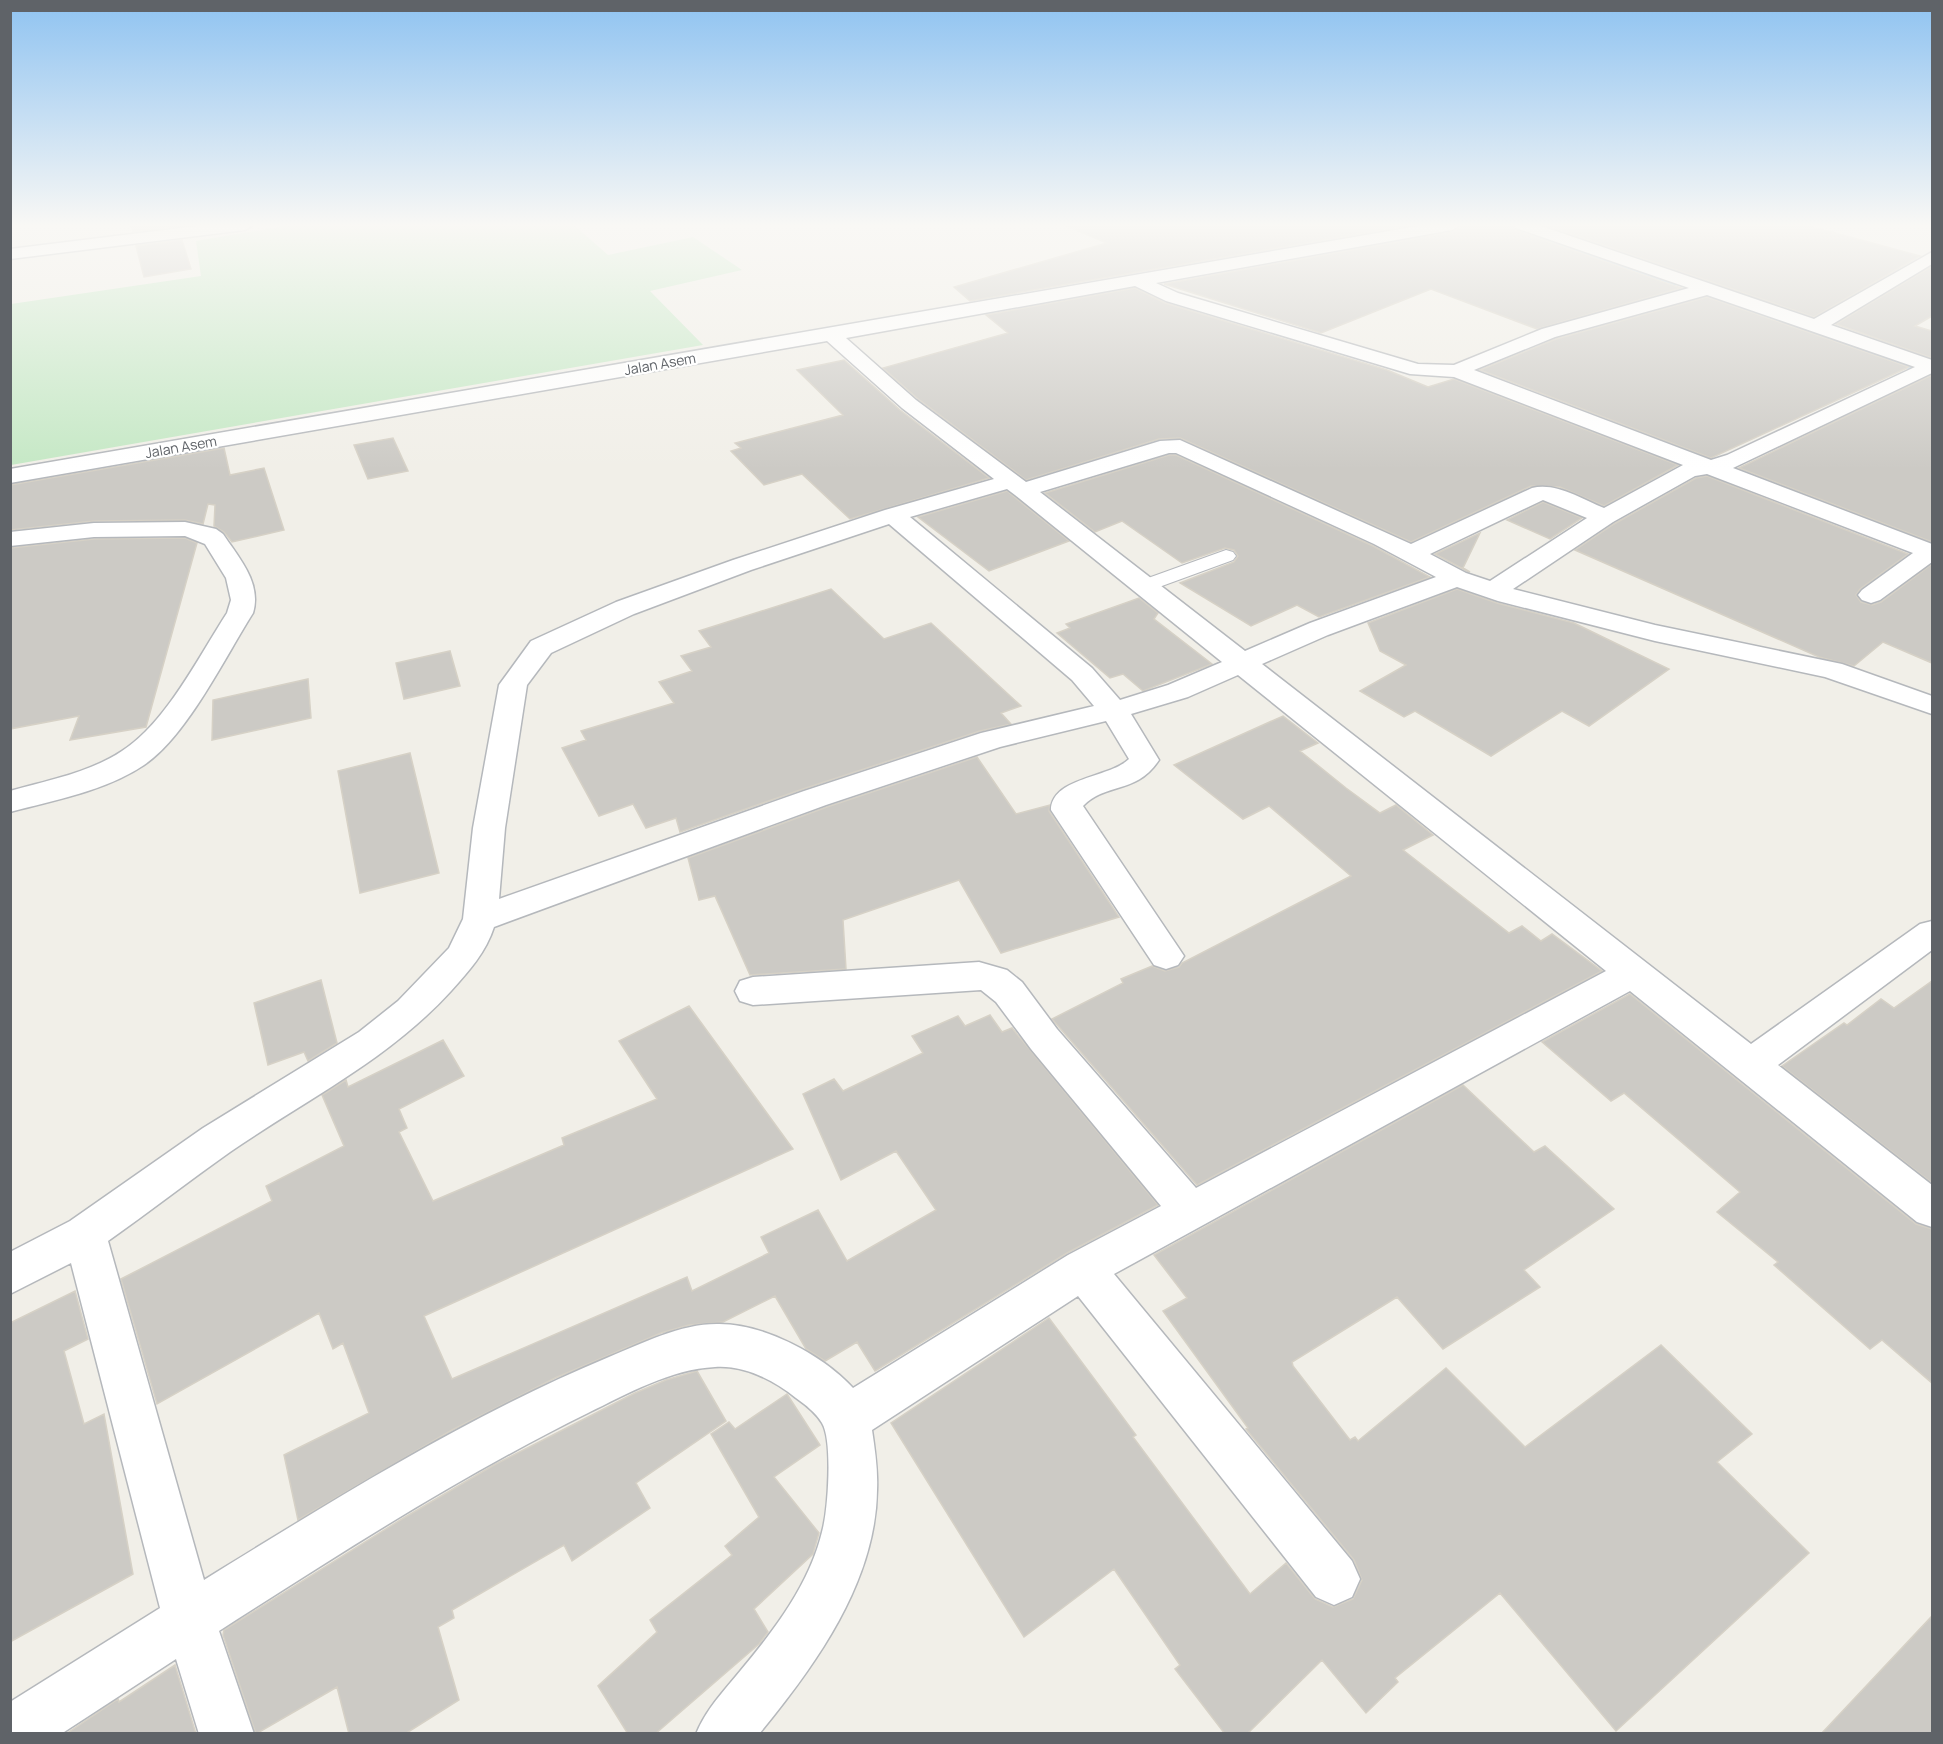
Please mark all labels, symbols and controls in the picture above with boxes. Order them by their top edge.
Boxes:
street label: Jalan Asem [623,348,697,379]
street label: Jalan Asem [144,431,218,462]

